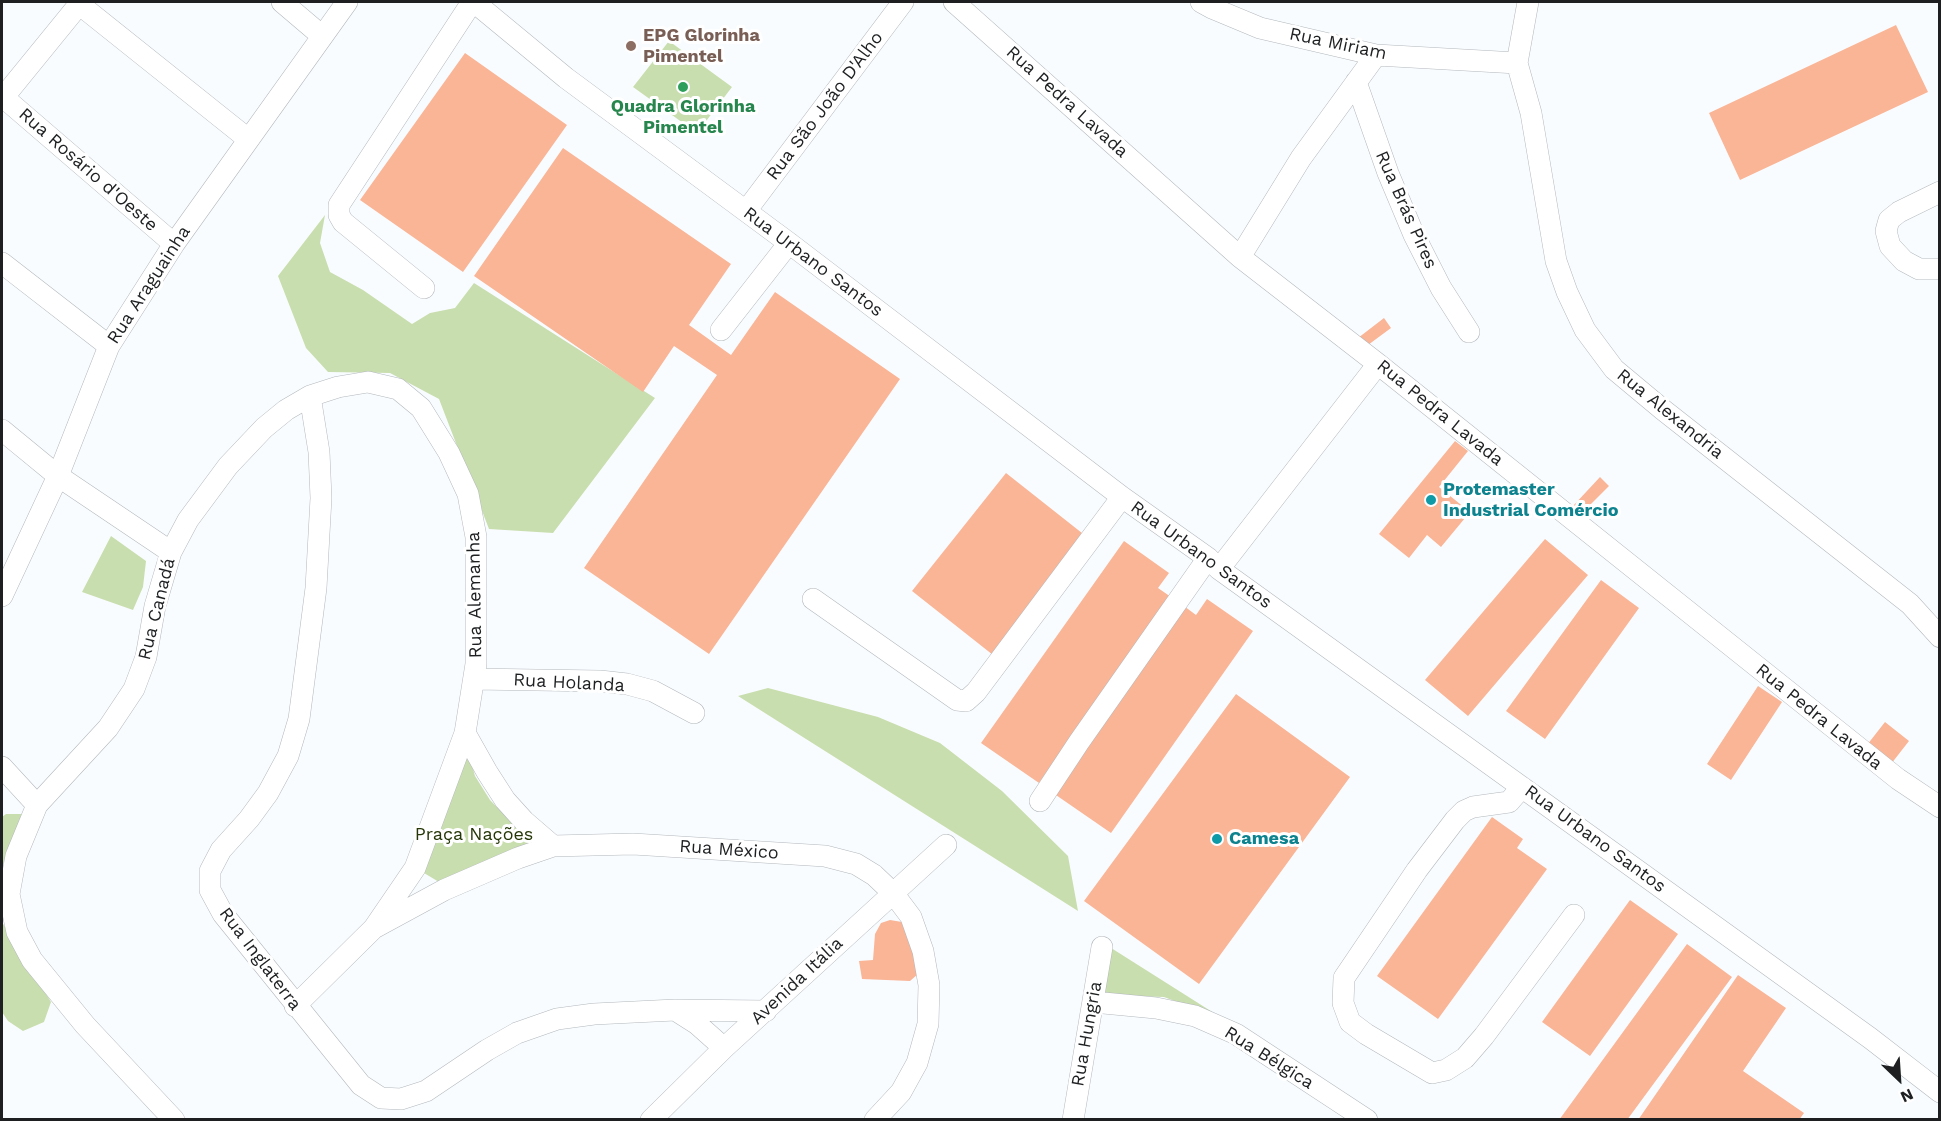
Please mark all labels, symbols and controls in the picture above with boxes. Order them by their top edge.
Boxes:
street label: Rua Miriam [1287,23,1389,65]
place label: EPG Glorinha Pimentel [643,25,760,68]
street label: Rua São João D'Alho [762,27,888,185]
marker: EPG Glorinha Pimentel [624,39,638,53]
street label: Rua Pedra Lavada [1002,42,1132,162]
marker: Quadra Glorinha Pimentel [676,80,690,94]
place label: Quadra Glorinha Pimentel [611,96,755,138]
street label: Rua Rosário d'Oeste [14,104,162,236]
street label: Rua Brás Pires [1370,148,1442,272]
street label: Rua Urbano Santos [739,202,887,322]
street label: Rua Araguainha [103,222,195,348]
street label: Rua Pedra Lavada [1372,355,1508,471]
street label: Rua Alexandria [1612,364,1728,464]
place label: Protemaster Industrial Comércio [1443,479,1618,522]
marker: Protemaster Industrial Comércio [1424,493,1438,507]
street label: Rua Urbano Santos [1126,497,1276,613]
street label: Rua Alemanha [463,531,487,659]
street label: Rua Canadá [134,556,180,662]
street label: Rua Pedra Lavada [1751,659,1887,775]
street label: Rua Holanda [513,669,625,697]
street label: Rua Urbano Santos [1520,781,1670,897]
park label: Praça Nações [415,824,533,846]
place label: Camesa [1229,828,1299,850]
marker: Camesa [1210,832,1224,846]
street label: Rua México [678,836,780,864]
street label: Rua Inglaterra [214,903,306,1015]
street label: Avenida Itália [746,933,848,1029]
street label: Rua Hungria [1067,980,1107,1088]
street label: Rua Bélgica [1220,1022,1318,1094]
north arrow [1869,1049,1929,1109]
text: N [1897,1085,1916,1107]

